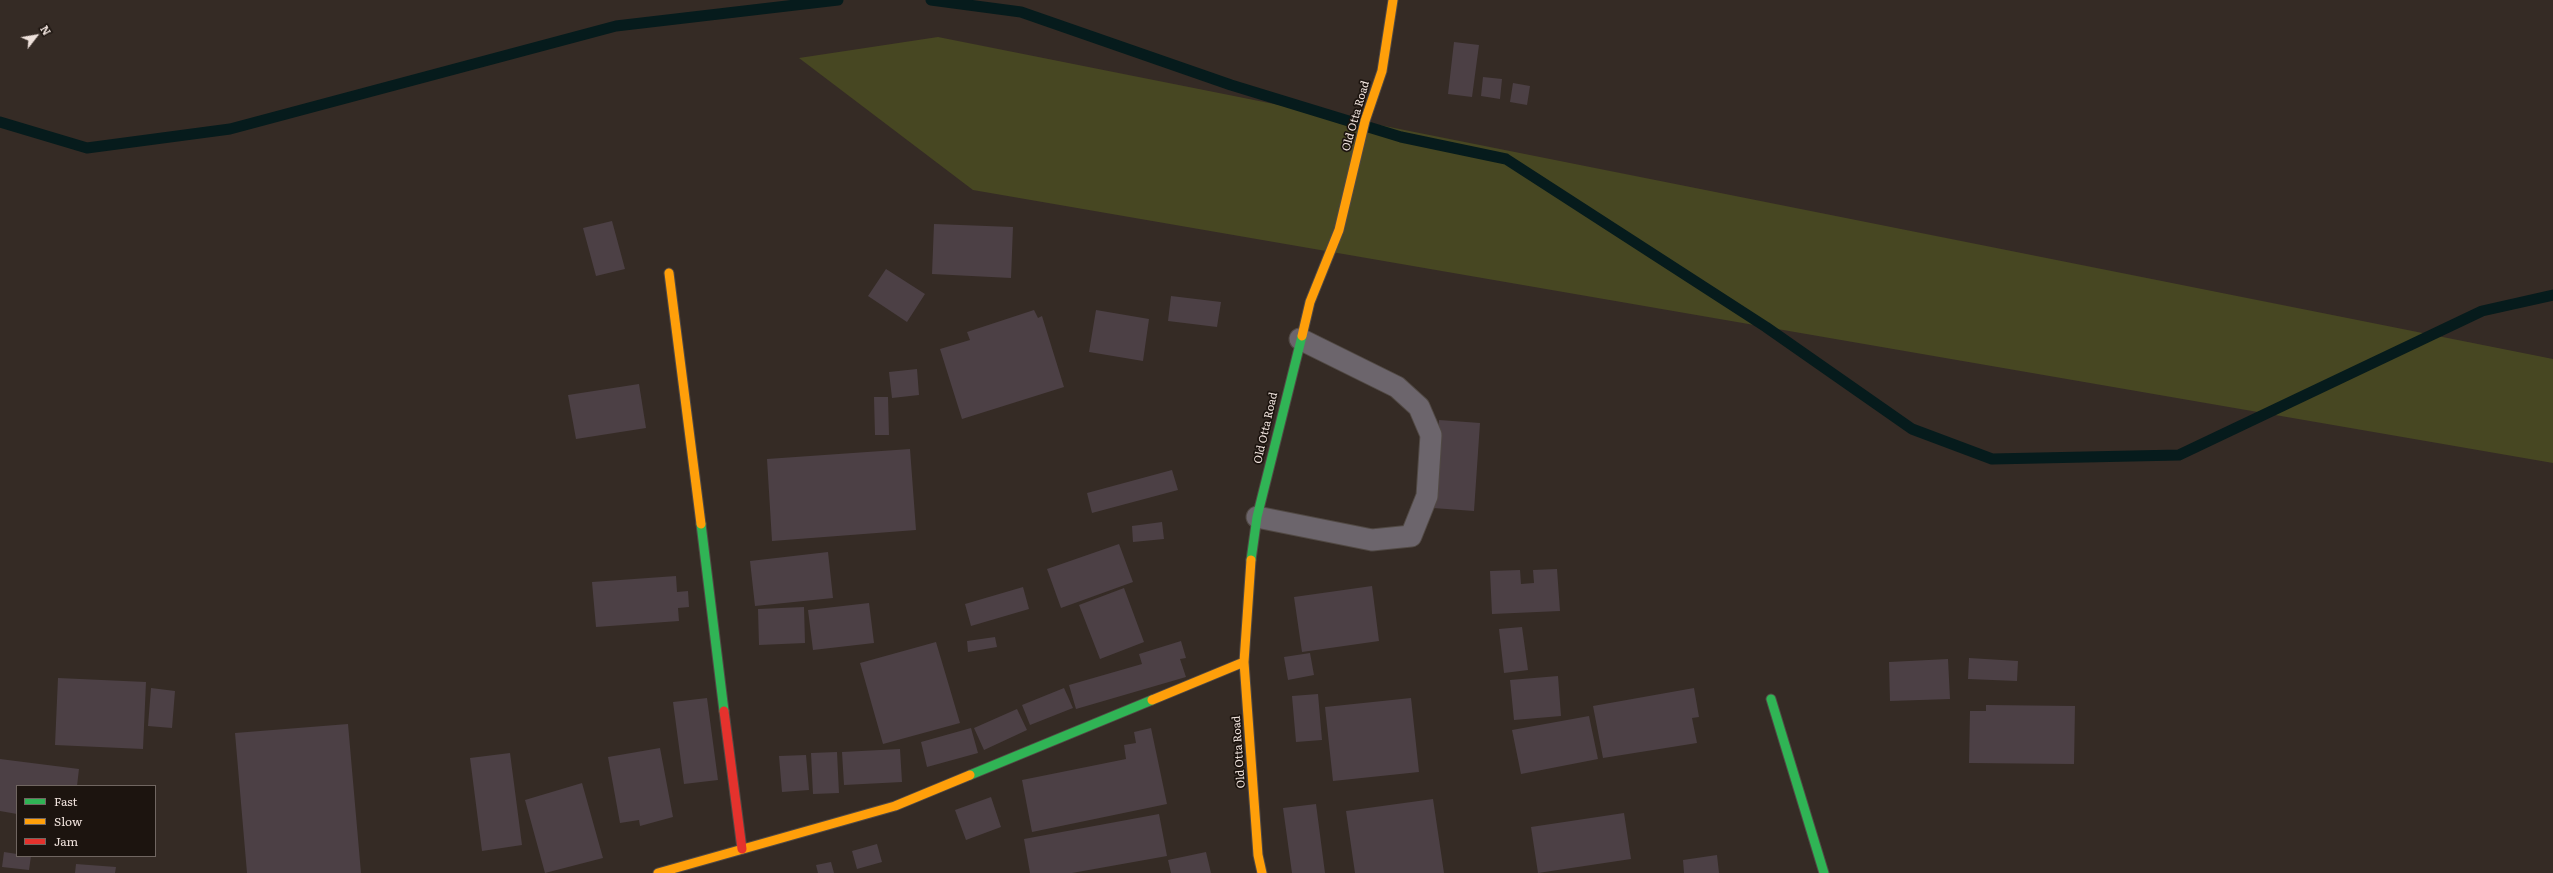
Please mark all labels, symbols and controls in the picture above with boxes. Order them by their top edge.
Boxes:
north arrow [16,16,56,56]
text: N [37,22,56,38]
street label: Old Otta Road [1340,79,1372,153]
street label: Old Otta Road [1251,391,1281,465]
street label: Old Otta Road [1230,715,1248,789]
legend [16,785,156,857]
text: Fast [54,792,77,810]
text: Slow [54,812,82,830]
text: Jam [54,832,78,850]

